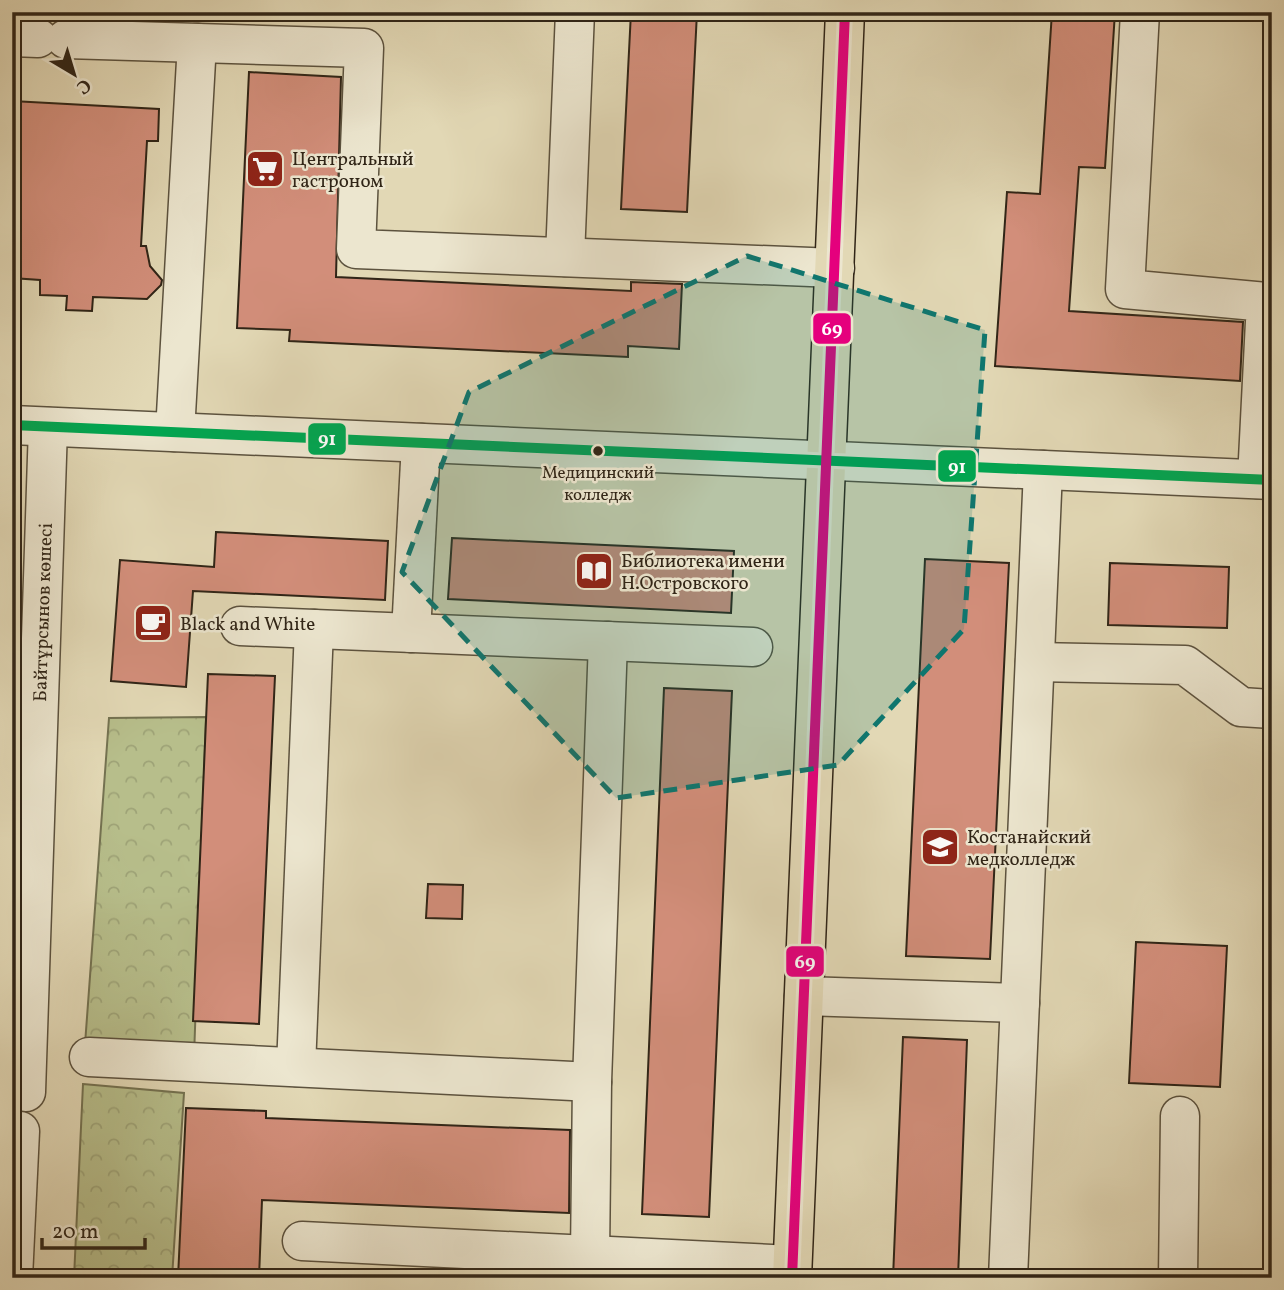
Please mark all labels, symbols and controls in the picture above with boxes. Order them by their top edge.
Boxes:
north arrow [38,38,108,108]
text: С [70,72,96,100]
place label: Центральный гастроном [292,147,414,195]
supermarket icon: Центральный гастроном [244,148,286,190]
line badge: 69 [812,312,852,345]
text: 69 [822,317,842,343]
line badge: 91 [307,422,347,456]
text: 91 [318,427,336,453]
marker: Медицинский колледж [591,444,605,458]
line badge: 91 [937,449,977,483]
text: 91 [948,455,966,481]
place label: Медицинский колледж [542,462,654,507]
street label: Байтұрсынов көшесі [28,522,60,702]
place label: Библиотека имени Н.Островского [621,549,785,597]
library icon: Библиотека имени Н.Островского [573,550,615,592]
cafe icon: Black and White [132,602,174,644]
place label: Black and White [180,612,315,638]
place label: Костанайский медколледж [967,825,1091,873]
school or university icon: Костанайский медколледж [919,826,961,868]
line badge: 69 [785,945,825,978]
text: 69 [795,950,815,976]
scale bar [42,1206,145,1250]
text: 20 m [52,1218,98,1247]

